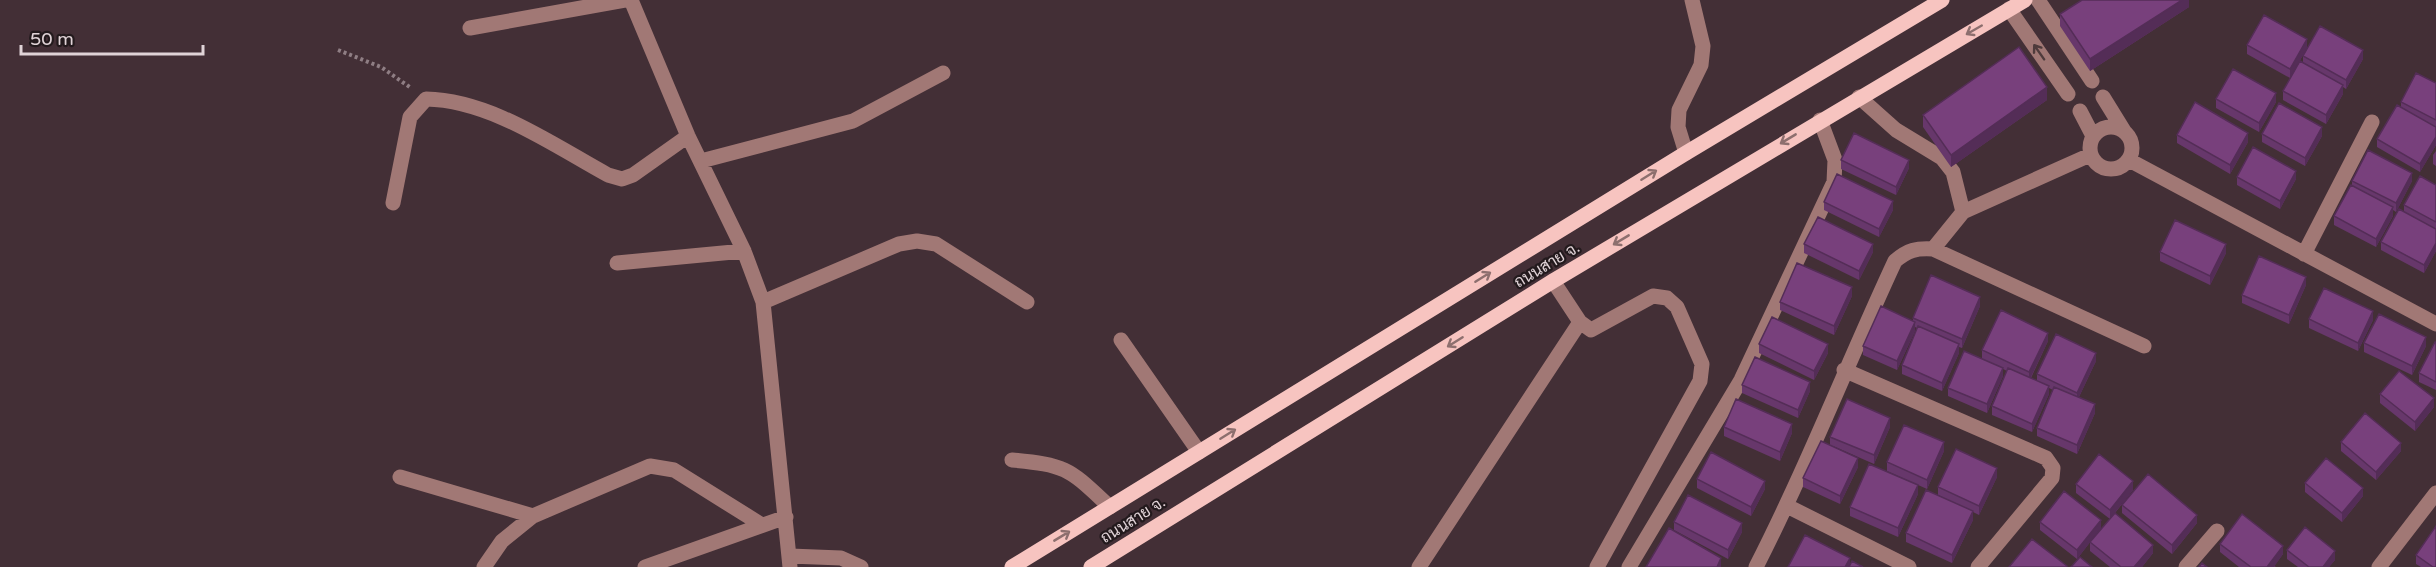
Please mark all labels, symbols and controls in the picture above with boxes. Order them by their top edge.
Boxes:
scale bar [21,18,202,56]
one-way arrow [1966,24,1983,36]
text: 50 m [30,28,74,50]
one-way arrow [2033,44,2045,60]
one-way arrow [1780,134,1797,146]
one-way arrow [1641,169,1658,182]
one-way arrow [1613,235,1630,247]
street label: ถนนสาย จ. [1511,238,1583,292]
one-way arrow [1474,271,1491,283]
one-way arrow [1447,337,1464,349]
one-way arrow [1219,428,1236,440]
street label: ถนนสาย จ. [1097,492,1169,548]
one-way arrow [1053,530,1070,542]

